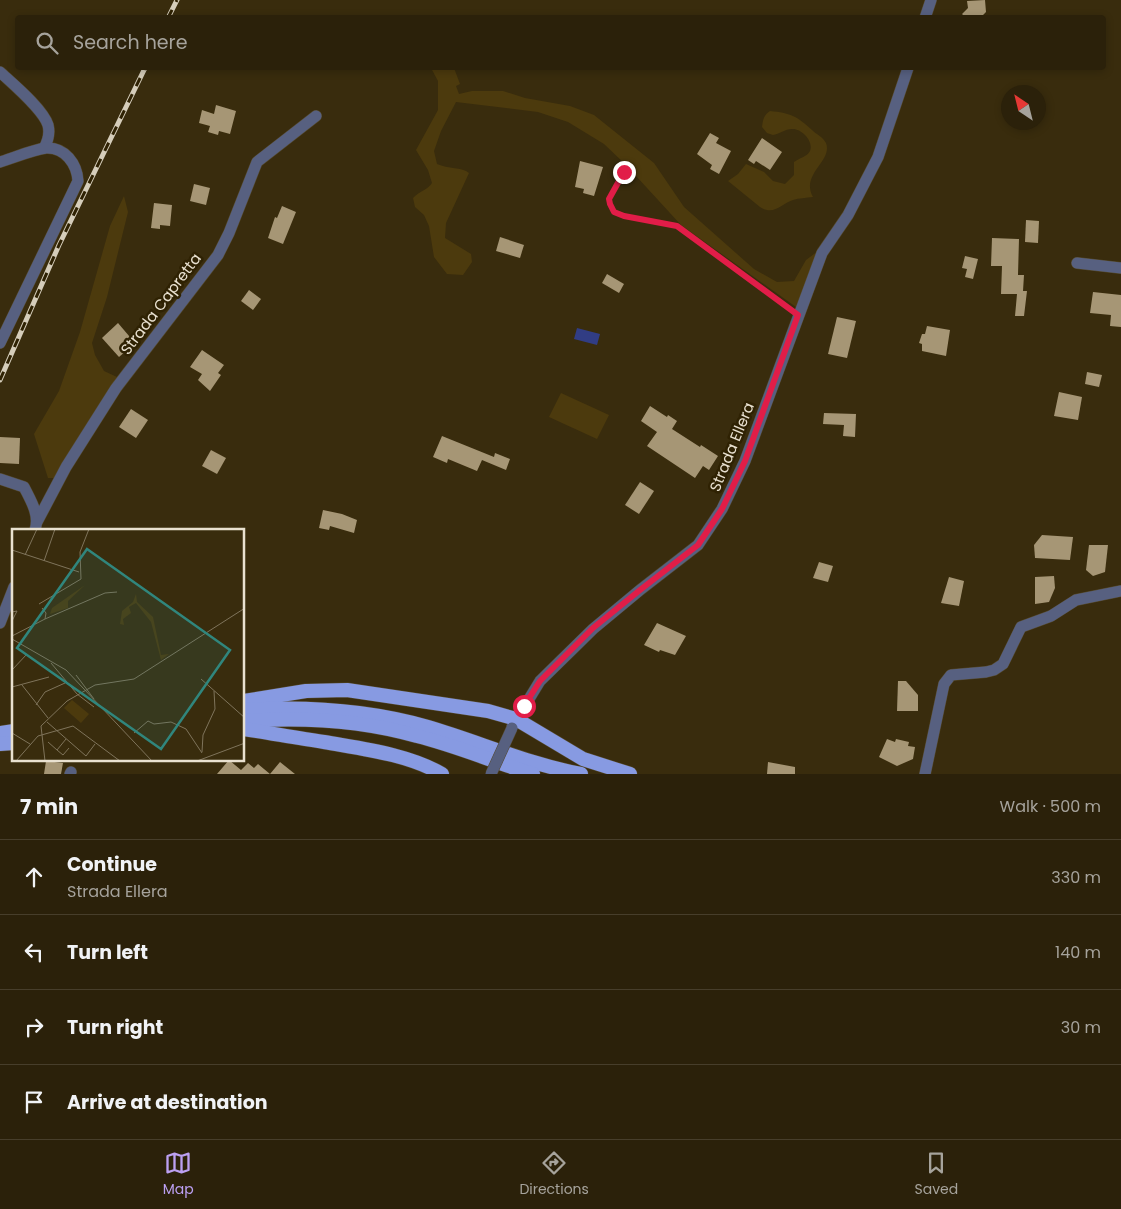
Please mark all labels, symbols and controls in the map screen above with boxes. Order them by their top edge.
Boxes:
search box [15,15,1106,70]
icon: search [33,29,61,57]
text: Search here [73,29,187,56]
north arrow [1001,85,1046,130]
route end [613,161,636,184]
street label: Strada Capretta [115,249,206,359]
street label: Strada Ellera [704,399,759,495]
inset map [12,529,245,762]
route start [513,695,536,718]
text: 7 min [20,792,78,821]
text: Walk · 500 m [1000,795,1101,818]
text: Continue [67,851,157,878]
icon: ahead [20,863,48,891]
text: 330 m [1051,866,1101,889]
text: Strada Ellera [67,880,168,903]
icon: left [20,938,48,966]
text: Turn left [67,939,148,966]
text: 140 m [1055,941,1101,964]
icon: right [20,1013,48,1041]
text: Turn right [67,1014,163,1041]
text: 30 m [1061,1016,1101,1039]
icon: arrive [20,1088,48,1116]
text: Arrive at destination [67,1089,268,1116]
tab: Map [163,1149,194,1200]
tab: Directions [519,1149,589,1200]
tab: Saved [914,1149,958,1200]

